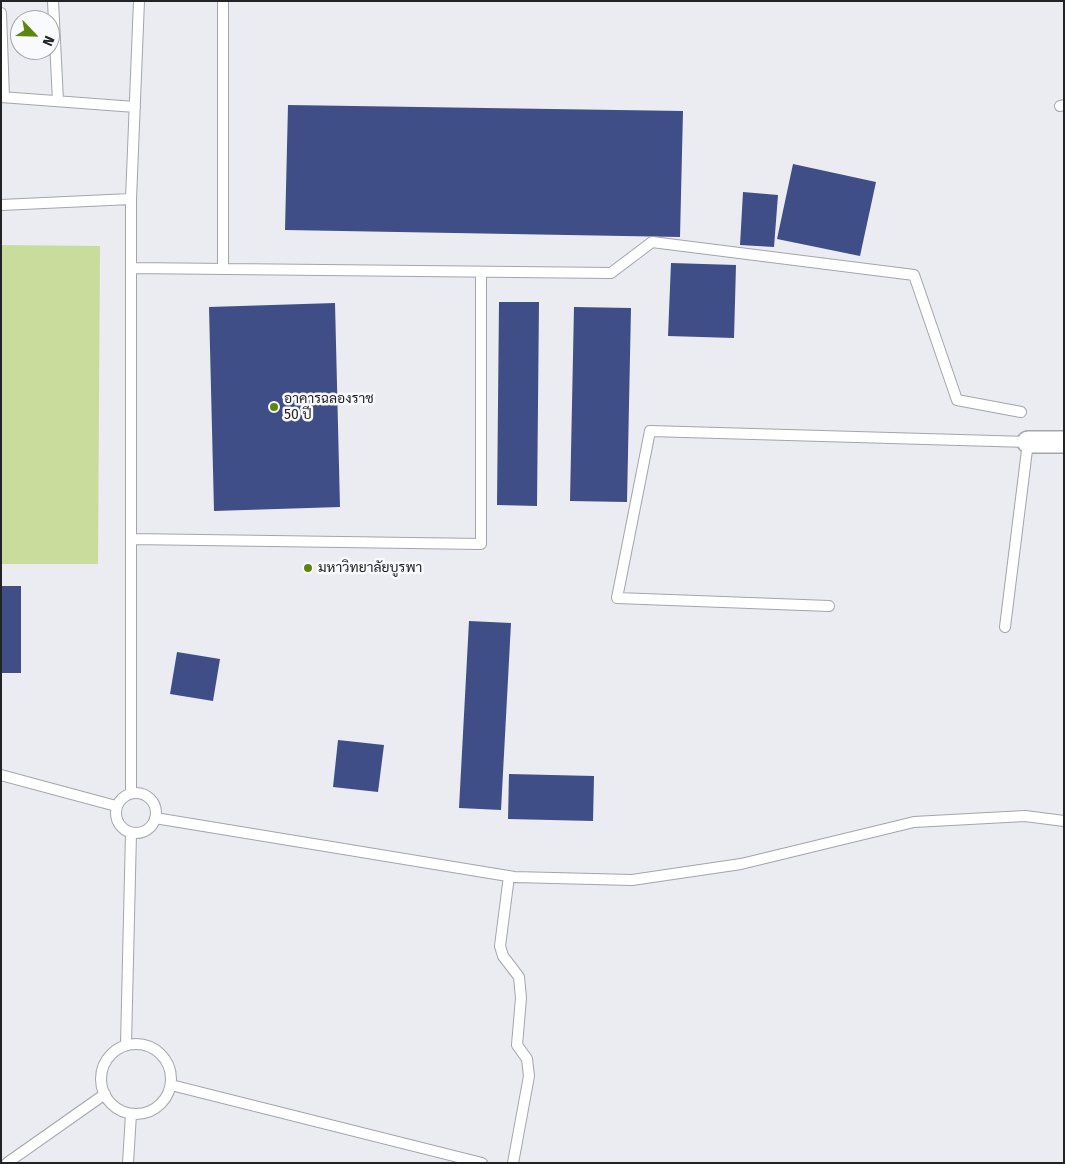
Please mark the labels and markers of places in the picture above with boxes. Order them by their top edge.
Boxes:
place label: อาคารฉลองราช 50 ปี [284,391,374,424]
marker: อาคารฉลองราช 50 ปี [268,401,280,413]
place label: มหาวิทยาลัยบูรพา [318,560,422,576]
marker: มหาวิทยาลัยบูรพา [302,562,314,574]

